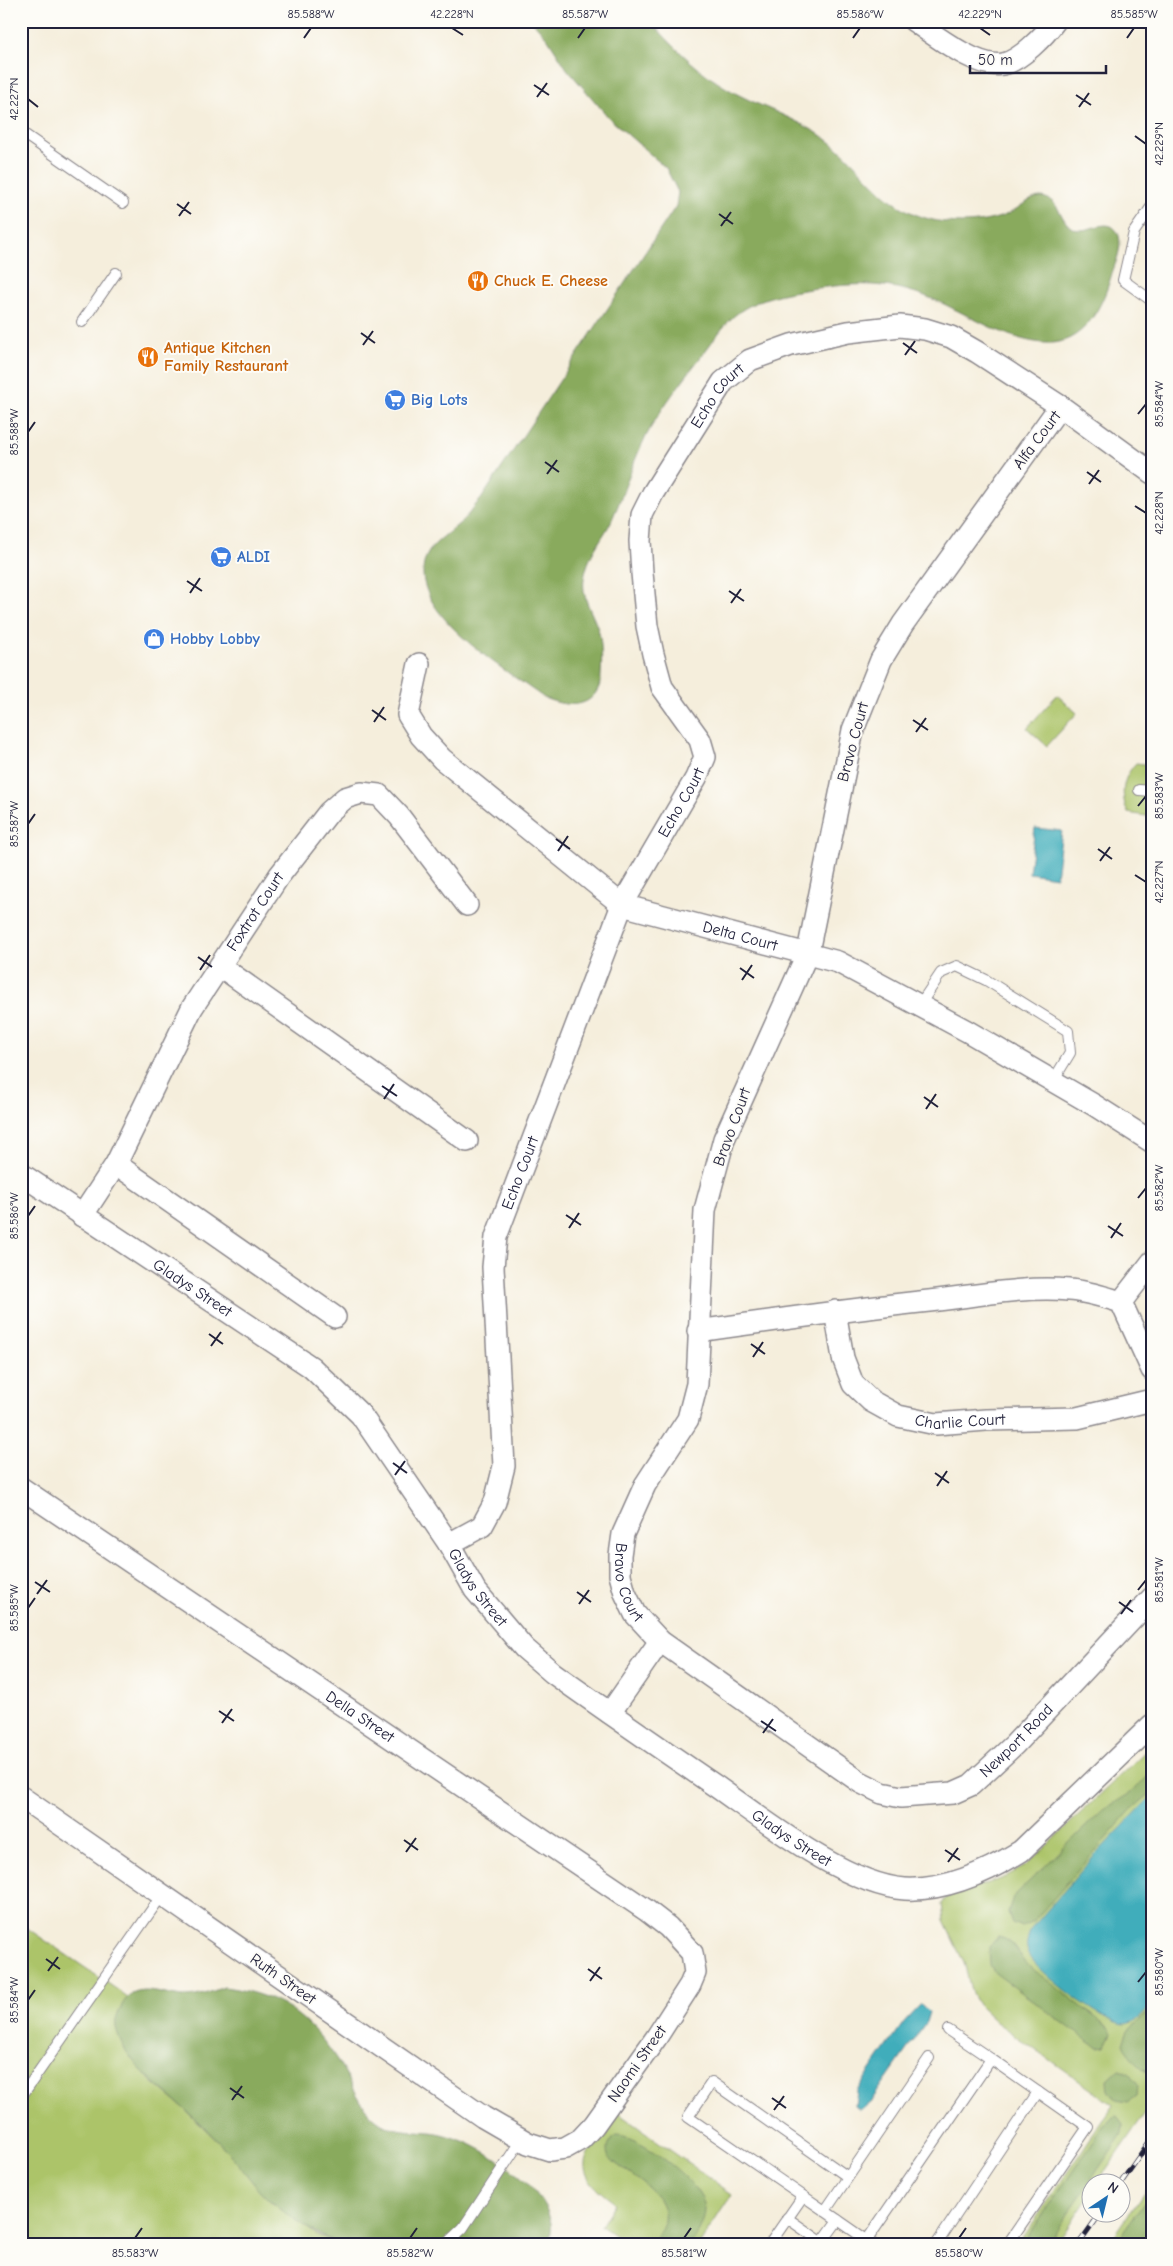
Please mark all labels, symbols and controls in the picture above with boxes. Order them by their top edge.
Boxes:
text: 85.588°W [288,7,335,21]
text: 42.228°N [430,7,474,21]
text: 85.587°W [562,7,609,21]
text: 85.586°W [836,7,884,21]
text: 42.229°N [958,7,1002,21]
text: 85.585°W [1110,7,1158,21]
scale bar [970,42,1107,74]
text: 50 m [978,51,1013,69]
text: 42.227°N [7,78,21,120]
text: 42.229°N [1152,122,1166,166]
restaurant icon: Chuck E. Cheese [466,269,490,293]
place label: Chuck E. Cheese [494,272,608,290]
place label: Antique Kitchen Family Restaurant [164,339,289,375]
restaurant icon: Antique Kitchen Family Restaurant [136,345,160,369]
street label: Echo Court [687,359,748,432]
text: 85.584°W [1152,380,1166,427]
supermarket icon: Big Lots [383,388,407,412]
place label: Big Lots [411,391,468,409]
street label: Alfa Court [1009,407,1065,473]
text: 85.588°W [7,408,21,455]
text: 42.228°N [1152,491,1166,535]
supermarket icon: ALDI [209,545,233,569]
place label: ALDI [237,548,270,566]
shop icon: Hobby Lobby [142,627,166,651]
place label: Hobby Lobby [170,630,261,648]
street label: Bravo Court [834,700,872,784]
street label: Echo Court [654,765,708,841]
text: 85.583°W [1152,772,1166,819]
text: 85.587°W [7,800,21,847]
text: 42.227°N [1152,861,1166,903]
street label: Foxtrot Court [223,868,288,954]
street label: Delta Court [701,918,780,955]
street label: Bravo Court [710,1085,755,1169]
street label: Echo Court [498,1133,543,1212]
text: 85.582°W [1152,1164,1166,1211]
text: 85.586°W [7,1192,21,1240]
street label: Gladys Street [150,1255,236,1321]
street label: Charlie Court [913,1411,1006,1433]
street label: Bravo Court [611,1542,647,1626]
street label: Gladys Street [444,1545,511,1630]
text: 85.581°W [1152,1557,1166,1603]
text: 85.585°W [7,1584,21,1632]
street label: Della Street [322,1687,398,1747]
street label: Newport Road [976,1700,1057,1781]
street label: Gladys Street [748,1806,835,1871]
text: 85.580°W [1152,1947,1166,1996]
street label: Ruth Street [247,1950,320,2008]
text: 85.584°W [7,1976,21,2023]
street label: Naomi Street [604,2022,670,2106]
north arrow [1080,2174,1130,2224]
text: N [1105,2178,1122,2197]
text: 85.583°W [112,2246,159,2260]
text: 85.582°W [387,2246,434,2260]
text: 85.581°W [661,2246,707,2260]
text: 85.580°W [935,2246,984,2260]

